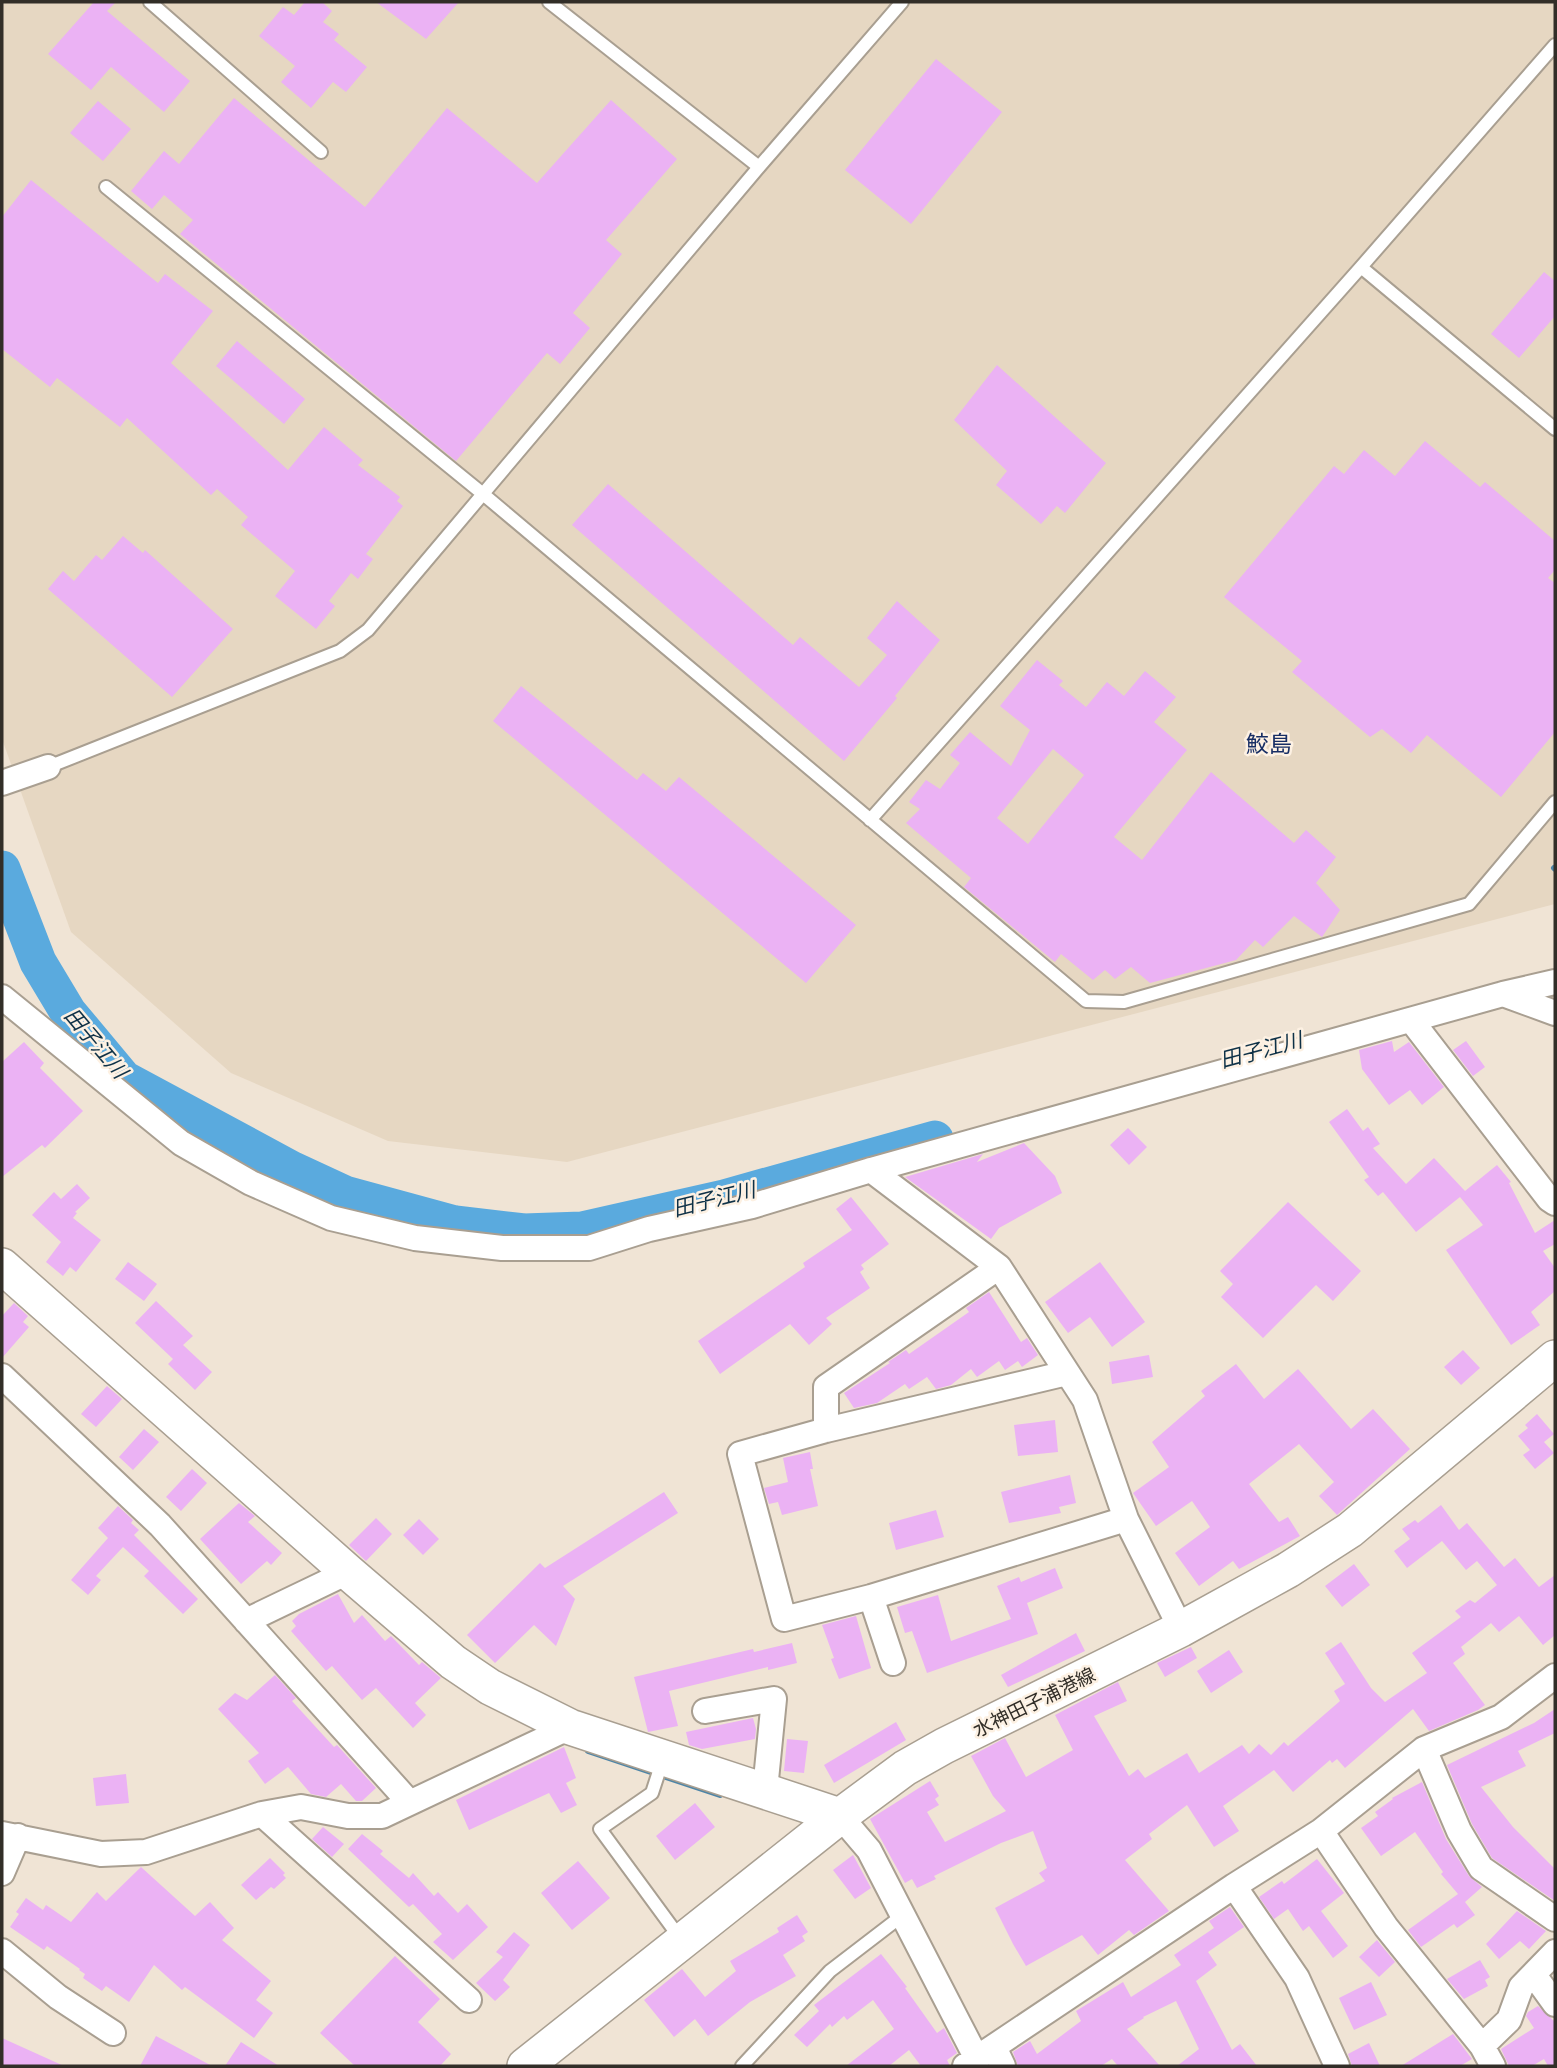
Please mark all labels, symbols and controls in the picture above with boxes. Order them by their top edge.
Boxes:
district label: 鮫島 [1246,730,1292,757]
water label: 田子江川 [59,1003,134,1085]
water label: 田子江川 [1217,1027,1307,1073]
water label: 田子江川 [670,1176,760,1221]
street label: 水神田子浦港線 [969,1663,1099,1741]

